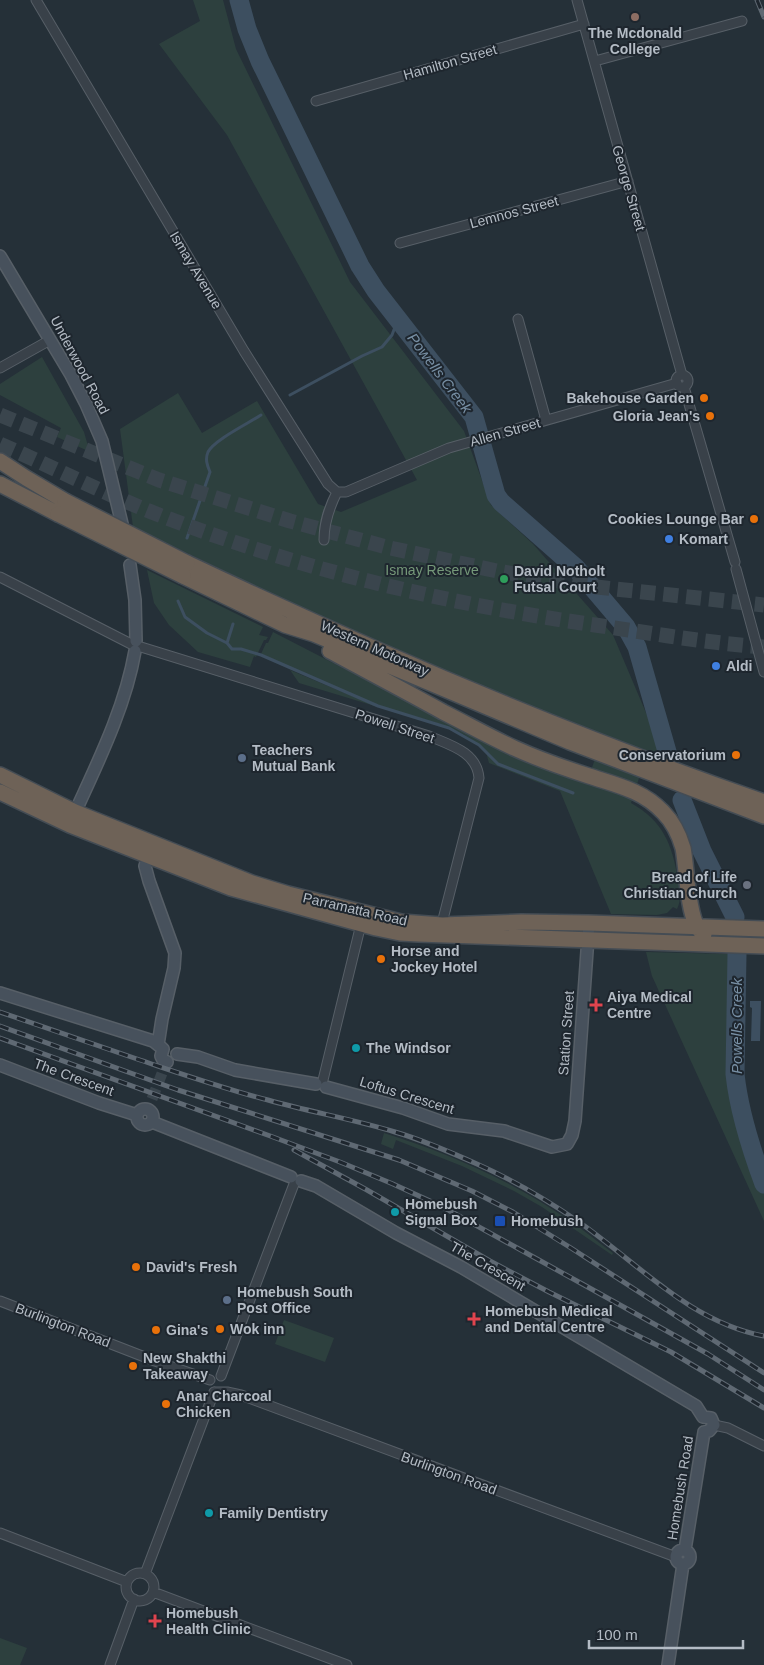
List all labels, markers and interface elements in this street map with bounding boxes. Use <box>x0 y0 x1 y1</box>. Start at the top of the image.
marker: The Mcdonald College <box>629 11 641 23</box>
place label: The Mcdonald College <box>588 25 682 57</box>
street label: Hamilton Street <box>401 41 499 83</box>
street label: George Street <box>609 144 649 233</box>
street label: Lemnos Street <box>468 192 560 232</box>
street label: Ismay Avenue <box>167 228 226 312</box>
street label: Underwood Road <box>47 313 113 417</box>
water label: Powells Creek <box>404 330 477 418</box>
place label: Bakehouse Garden <box>566 390 694 406</box>
marker: Bakehouse Garden <box>698 392 710 404</box>
place label: Gloria Jean's <box>613 408 700 424</box>
marker: Gloria Jean's <box>704 410 716 422</box>
street label: Allen Street <box>468 414 542 450</box>
place label: Cookies Lounge Bar <box>608 511 745 527</box>
marker: Cookies Lounge Bar <box>748 513 760 525</box>
place label: Komart <box>679 531 728 547</box>
marker: Komart <box>663 533 675 545</box>
park label: Ismay Reserve <box>385 562 479 578</box>
place label: David Notholt Futsal Court <box>514 563 605 595</box>
marker: David Notholt Futsal Court <box>498 573 510 585</box>
street label: Western Motorway <box>319 617 431 679</box>
place label: Aldi <box>726 658 752 674</box>
marker: Aldi <box>710 660 722 672</box>
street label: Powell Street <box>353 706 437 746</box>
place label: Teachers Mutual Bank <box>252 742 335 774</box>
place label: Conservatorium <box>619 747 726 763</box>
marker: Conservatorium <box>730 749 742 761</box>
marker: Teachers Mutual Bank <box>236 752 248 764</box>
place label: Bread of Life Christian Church <box>623 869 737 901</box>
marker: Bread of Life Christian Church <box>741 879 753 891</box>
street label: Parramatta Road <box>301 889 409 929</box>
place label: Horse and Jockey Hotel <box>391 943 477 975</box>
marker: Horse and Jockey Hotel <box>375 953 387 965</box>
water label: Powells Creek <box>728 977 745 1074</box>
place label: Aiya Medical Centre <box>607 989 692 1021</box>
street label: Station Street <box>555 990 577 1076</box>
marker: Aiya Medical Centre <box>589 998 603 1012</box>
place label: The Windsor <box>366 1040 451 1056</box>
marker: The Windsor <box>350 1042 362 1054</box>
street label: The Crescent <box>32 1055 116 1099</box>
street label: Loftus Crescent <box>358 1073 456 1117</box>
place label: Homebush Signal Box <box>405 1196 478 1228</box>
marker: Homebush Signal Box <box>389 1206 401 1218</box>
place label: Homebush <box>511 1213 583 1229</box>
marker: Homebush <box>493 1214 507 1228</box>
street label: The Crescent <box>448 1238 528 1294</box>
place label: David's Fresh <box>146 1259 237 1275</box>
marker: David's Fresh <box>130 1261 142 1273</box>
place label: Homebush South Post Office <box>237 1284 353 1316</box>
marker: Homebush South Post Office <box>221 1294 233 1306</box>
street label: Burlington Road <box>13 1300 113 1350</box>
place label: Homebush Medical and Dental Centre <box>485 1303 613 1335</box>
marker: Homebush Medical and Dental Centre <box>467 1312 481 1326</box>
place label: Wok inn <box>230 1321 284 1337</box>
place label: Gina's <box>166 1322 208 1338</box>
marker: Wok inn <box>214 1323 226 1335</box>
marker: Gina's <box>150 1324 162 1336</box>
place label: New Shakthi Takeaway <box>143 1350 226 1382</box>
marker: New Shakthi Takeaway <box>127 1360 139 1372</box>
place label: Anar Charcoal Chicken <box>176 1388 272 1420</box>
marker: Anar Charcoal Chicken <box>160 1398 172 1410</box>
street label: Homebush Road <box>664 1435 696 1541</box>
street label: Burlington Road <box>399 1448 499 1498</box>
place label: Family Dentistry <box>219 1505 328 1521</box>
marker: Family Dentistry <box>203 1507 215 1519</box>
place label: Homebush Health Clinic <box>166 1605 251 1637</box>
marker: Homebush Health Clinic <box>148 1614 162 1628</box>
scale bar <box>589 1618 743 1650</box>
text: 100 m <box>596 1626 638 1643</box>

